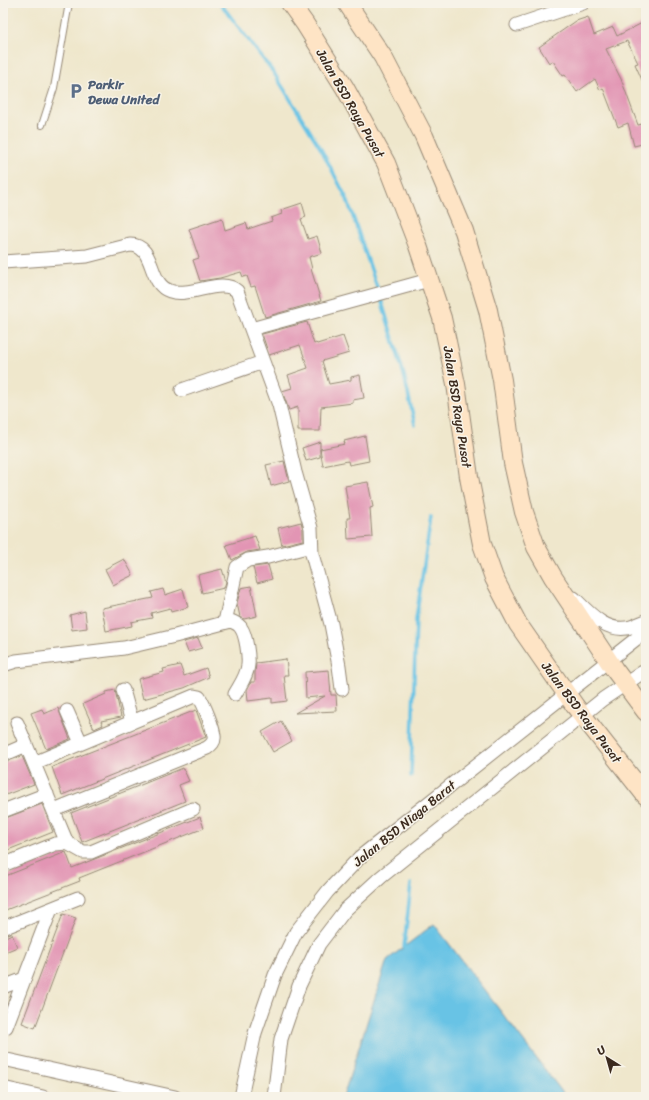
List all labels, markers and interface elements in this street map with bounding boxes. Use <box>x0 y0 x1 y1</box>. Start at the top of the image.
street label: Jalan BSD Raya Pusat <box>309 43 392 163</box>
place label: Parkir Dewa United <box>88 73 160 111</box>
parking icon: Parkir Dewa United <box>67 82 85 100</box>
street label: Jalan BSD Raya Pusat <box>436 344 479 470</box>
street label: Jalan BSD Raya Pusat <box>535 656 628 769</box>
street label: Jalan BSD Niaga Barat <box>347 774 462 873</box>
north arrow <box>587 1038 627 1078</box>
text: U <box>593 1040 610 1060</box>

